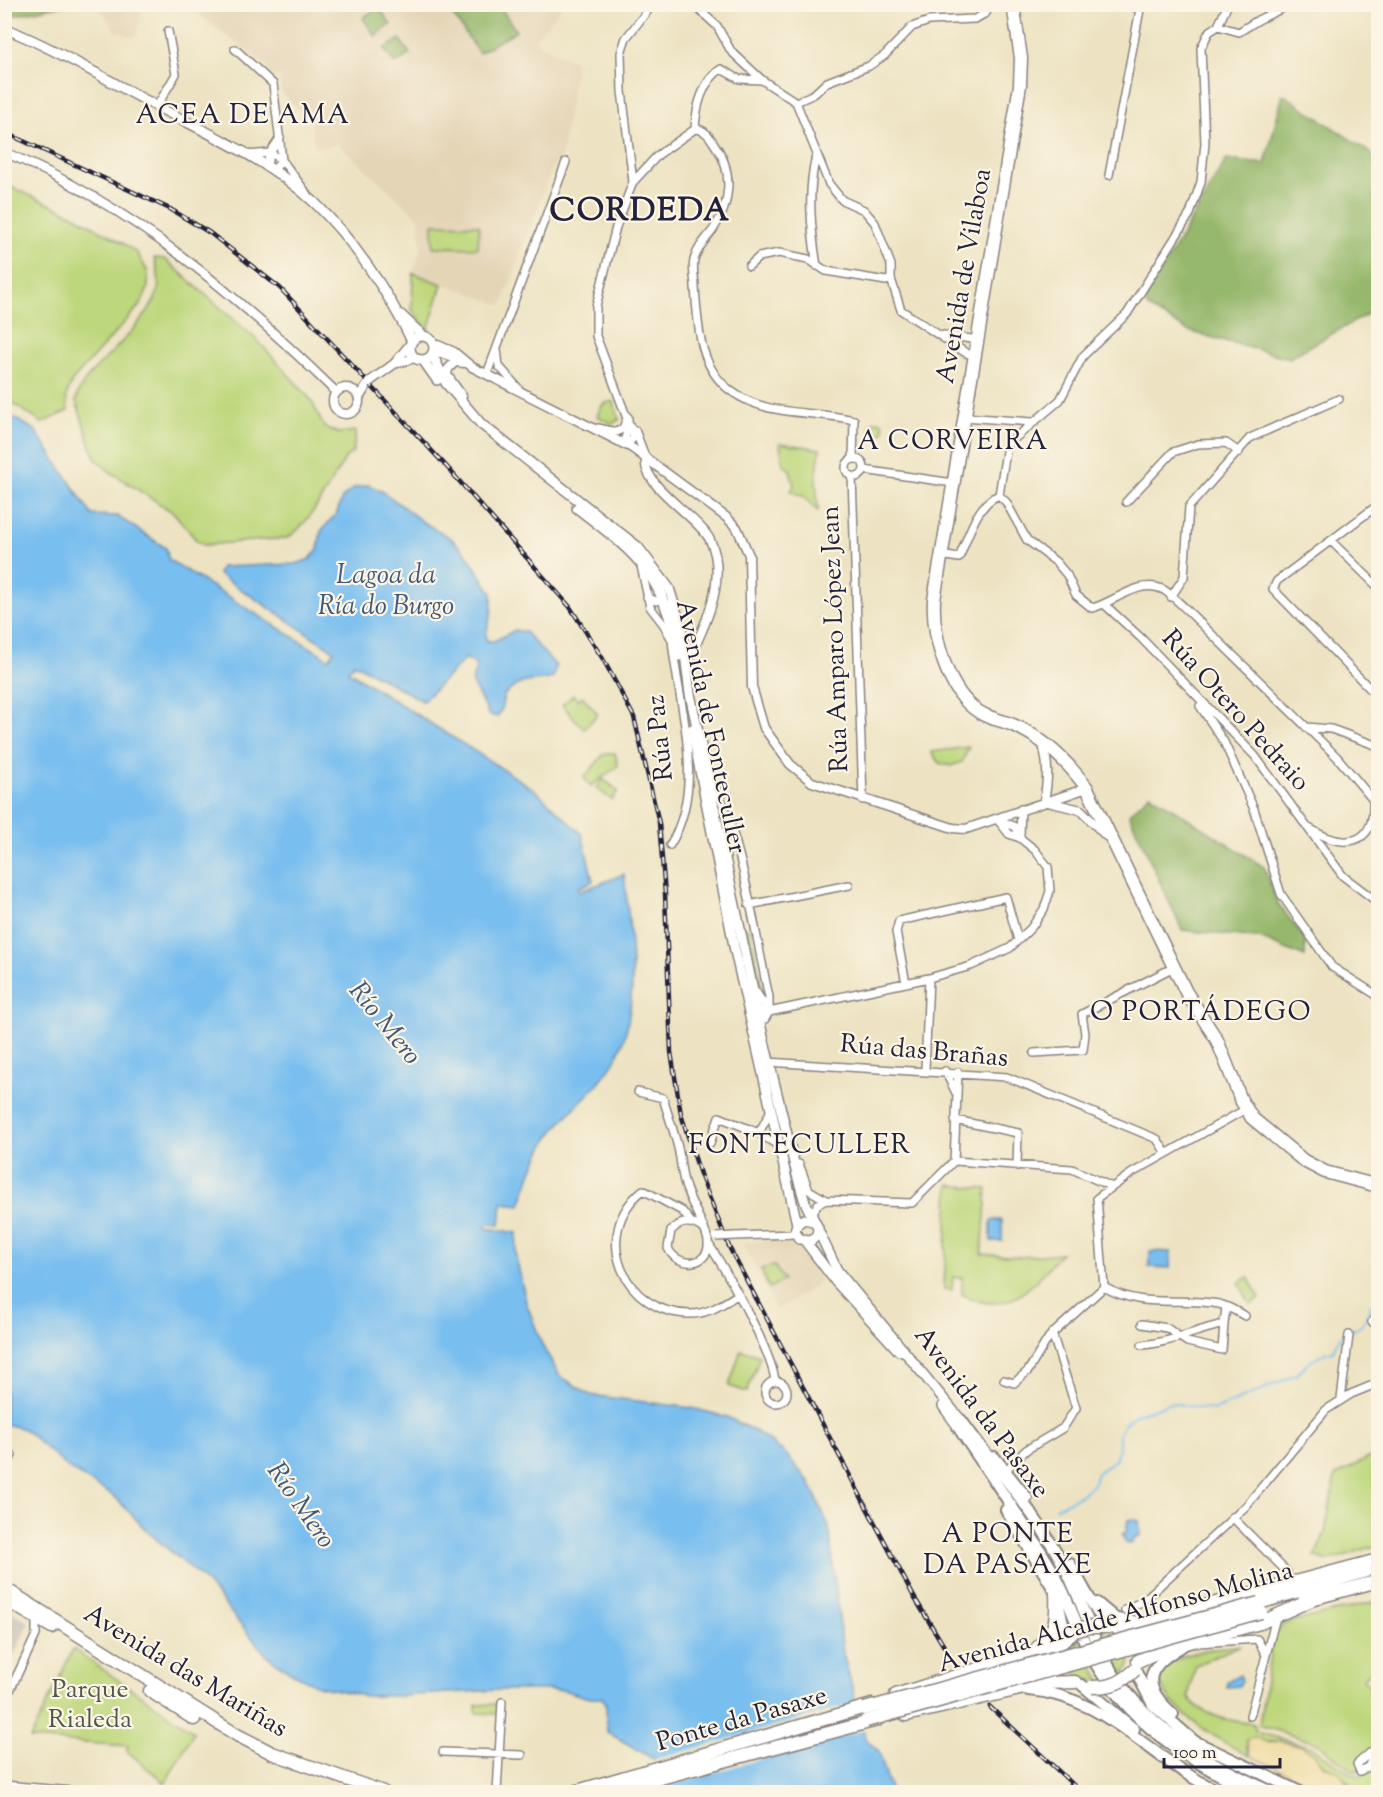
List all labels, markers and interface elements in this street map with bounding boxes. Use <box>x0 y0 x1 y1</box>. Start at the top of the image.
district label: ACEA DE AMA <box>136 97 350 136</box>
street label: Avenida de Vilaboa <box>928 166 1002 386</box>
district label: CORDEDA <box>549 189 731 235</box>
district label: A CORVEIRA <box>857 423 1049 462</box>
street label: Rúa Amparo López Jean <box>813 505 859 773</box>
water label: Lagoa da Ría do Burgo <box>318 557 454 627</box>
street label: Avenida de Fonteculler <box>665 597 755 858</box>
street label: Rúa Otero Pedraio <box>1152 622 1318 800</box>
street label: Rúa Paz <box>638 693 684 783</box>
water label: Río Mero <box>338 974 430 1074</box>
district label: O PORTÁDEGO <box>1090 994 1312 1033</box>
street label: Rúa das Brañas <box>838 1026 1010 1078</box>
district label: FONTECULLER <box>689 1127 911 1166</box>
street label: Avenida da Pasaxe <box>904 1319 1058 1507</box>
water label: Río Mero <box>256 1455 344 1557</box>
district label: A PONTE DA PASAXE <box>923 1516 1093 1586</box>
street label: Avenida Alcalde Alfonso Molina <box>934 1553 1298 1683</box>
street label: Avenida das Mariñas <box>76 1596 294 1748</box>
park label: Parque Rialeda <box>48 1672 132 1739</box>
street label: Ponte da Pasaxe <box>652 1678 832 1762</box>
scale bar <box>1164 1731 1280 1769</box>
text: 100 m <box>1173 1741 1217 1767</box>

